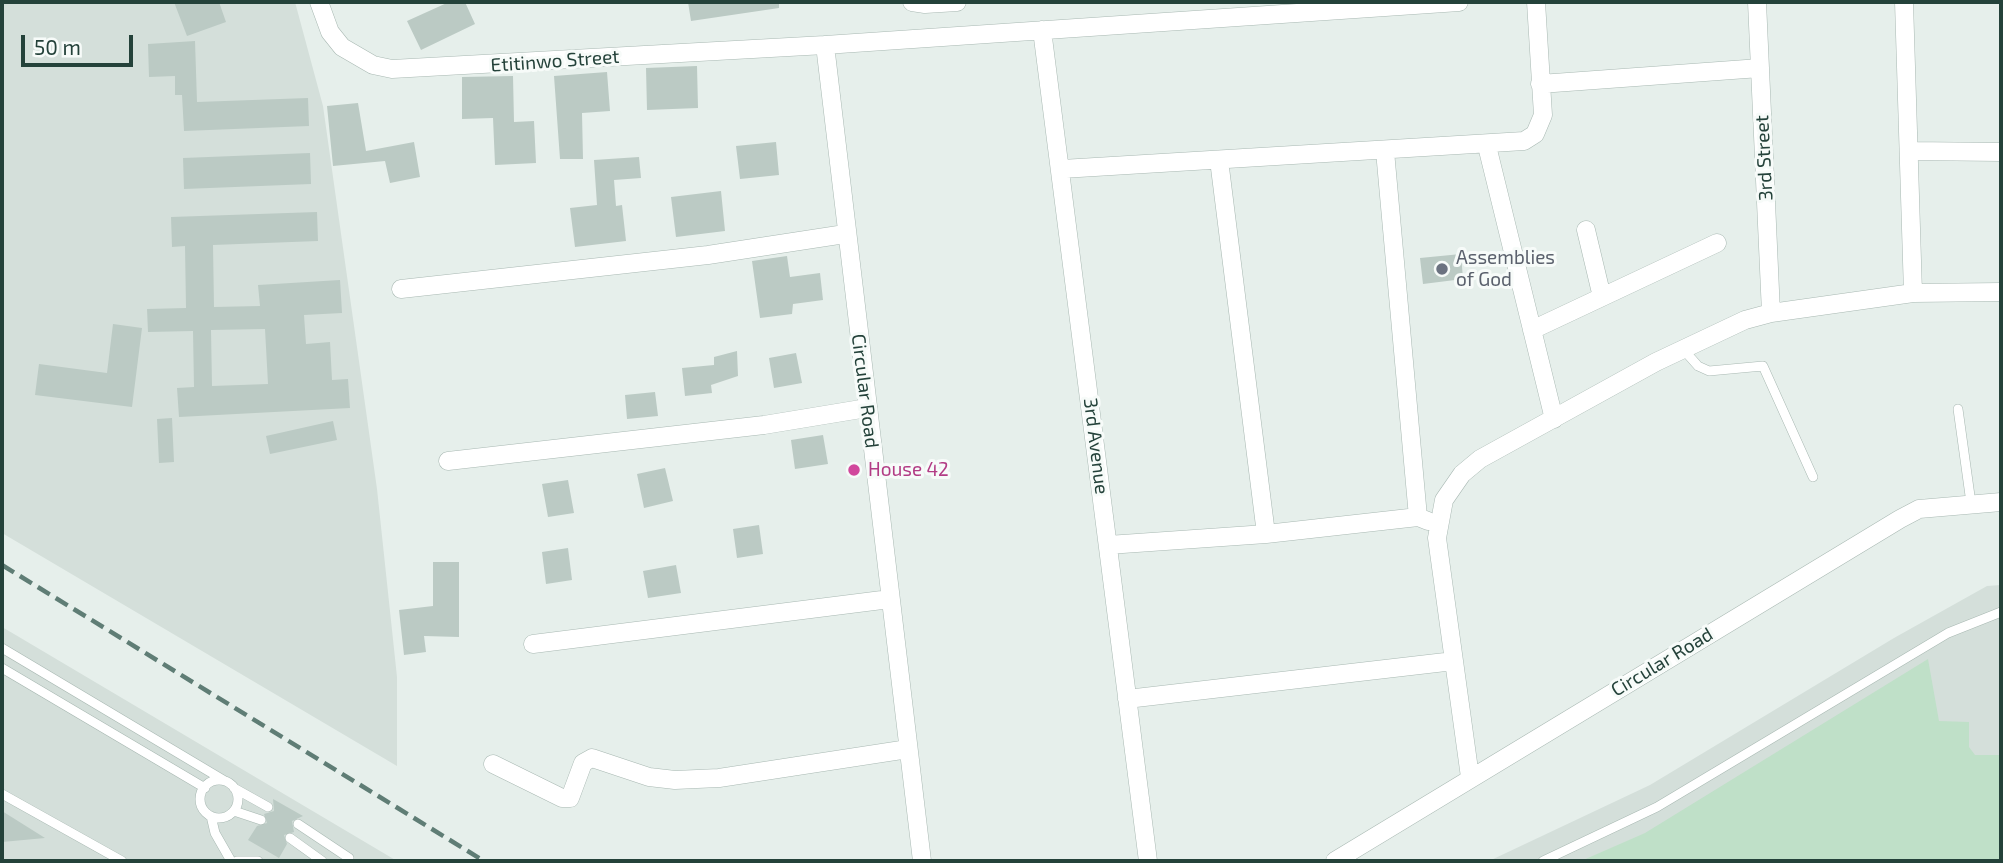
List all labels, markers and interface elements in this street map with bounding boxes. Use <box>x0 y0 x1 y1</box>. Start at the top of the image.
scale bar <box>24 21 136 65</box>
text: 50 m <box>34 34 81 59</box>
street label: Etitinwo Street <box>490 45 620 77</box>
street label: 3rd Street <box>1750 115 1778 201</box>
place label: Assemblies of God <box>1456 247 1555 291</box>
marker: Assemblies of God <box>1434 261 1450 277</box>
street label: Circular Road <box>847 333 883 449</box>
street label: 3rd Avenue <box>1079 397 1113 495</box>
place label: House 42 <box>868 459 949 481</box>
marker: House 42 <box>846 462 862 478</box>
street label: Circular Road <box>1607 623 1717 701</box>

